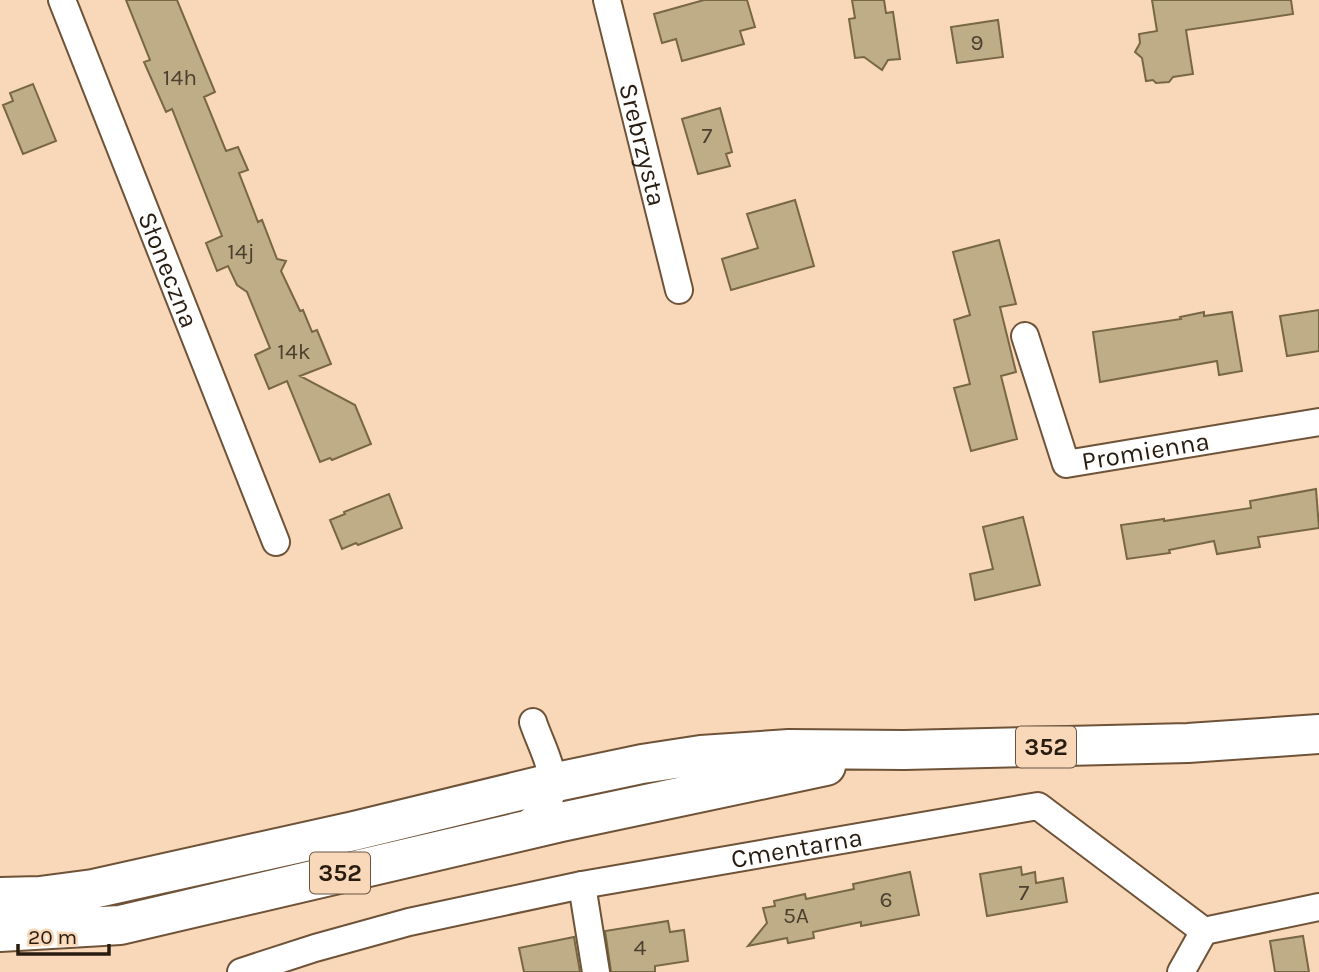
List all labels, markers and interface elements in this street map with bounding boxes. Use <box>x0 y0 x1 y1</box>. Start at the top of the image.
house number: 9 <box>970 29 984 56</box>
house number: 14h <box>163 64 197 91</box>
street label: Srebrzysta <box>613 80 673 209</box>
house number: 7 <box>702 122 713 149</box>
street label: Słoneczna <box>132 207 205 332</box>
house number: 14j <box>227 238 255 265</box>
house number: 14k <box>277 338 311 365</box>
street label: Promienna <box>1079 425 1212 477</box>
road number: 352 <box>1016 726 1076 768</box>
street label: Cmentarna <box>728 821 865 874</box>
road number: 352 <box>310 852 370 894</box>
house number: 7 <box>1019 879 1030 906</box>
house number: 6 <box>879 886 893 913</box>
house number: 5A <box>783 902 809 929</box>
scale bar <box>18 912 108 956</box>
text: 20 m <box>28 925 77 949</box>
house number: 4 <box>634 934 647 961</box>

